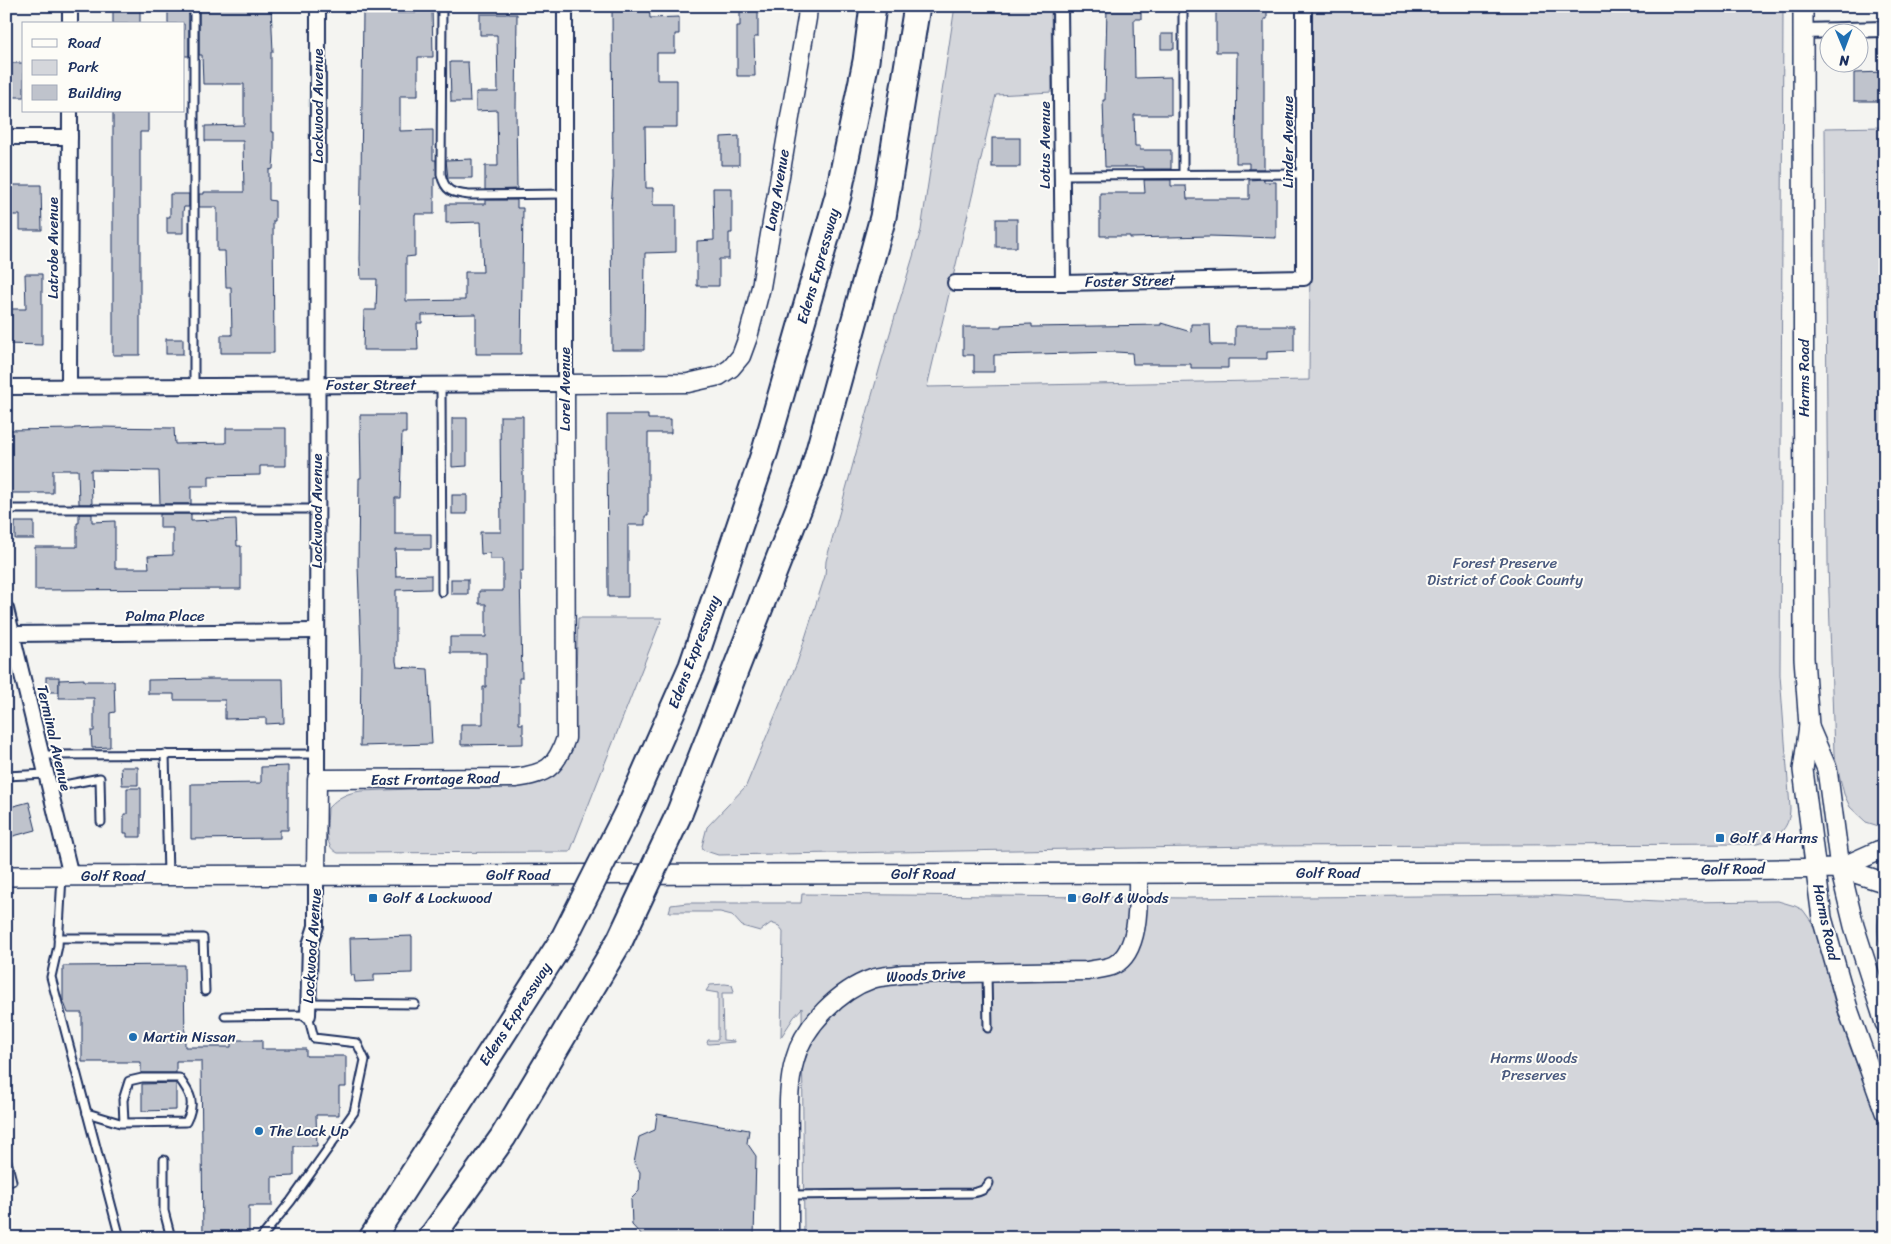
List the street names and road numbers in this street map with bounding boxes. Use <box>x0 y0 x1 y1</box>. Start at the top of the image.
street label: Lockwood Avenue <box>305 48 331 164</box>
street label: Linder Avenue <box>1275 95 1301 188</box>
street label: Lotus Avenue <box>1032 101 1058 189</box>
street label: Long Avenue <box>757 147 797 233</box>
street label: Latrobe Avenue <box>40 197 66 299</box>
street label: Edens Expressway <box>789 205 847 327</box>
street label: Foster Street <box>1085 267 1176 295</box>
street label: Harms Road <box>1791 338 1817 417</box>
street label: Lorel Avenue <box>552 346 578 431</box>
street label: Foster Street <box>326 372 417 398</box>
street label: Lockwood Avenue <box>304 453 330 569</box>
street label: Edens Expressway <box>660 591 728 712</box>
street label: Palma Place <box>125 603 205 629</box>
street label: Terminal Avenue <box>29 682 79 794</box>
street label: East Frontage Road <box>370 765 501 793</box>
street label: Golf Road <box>1701 855 1766 883</box>
street label: Golf Road <box>1296 860 1361 886</box>
street label: Golf Road <box>891 861 956 887</box>
street label: Golf Road <box>486 862 551 888</box>
street label: Golf Road <box>81 863 146 889</box>
street label: Harms Road <box>1805 881 1847 964</box>
street label: Lockwood Avenue <box>295 888 329 1004</box>
street label: Edens Expressway <box>472 957 559 1071</box>
street label: Woods Drive <box>886 960 967 990</box>

